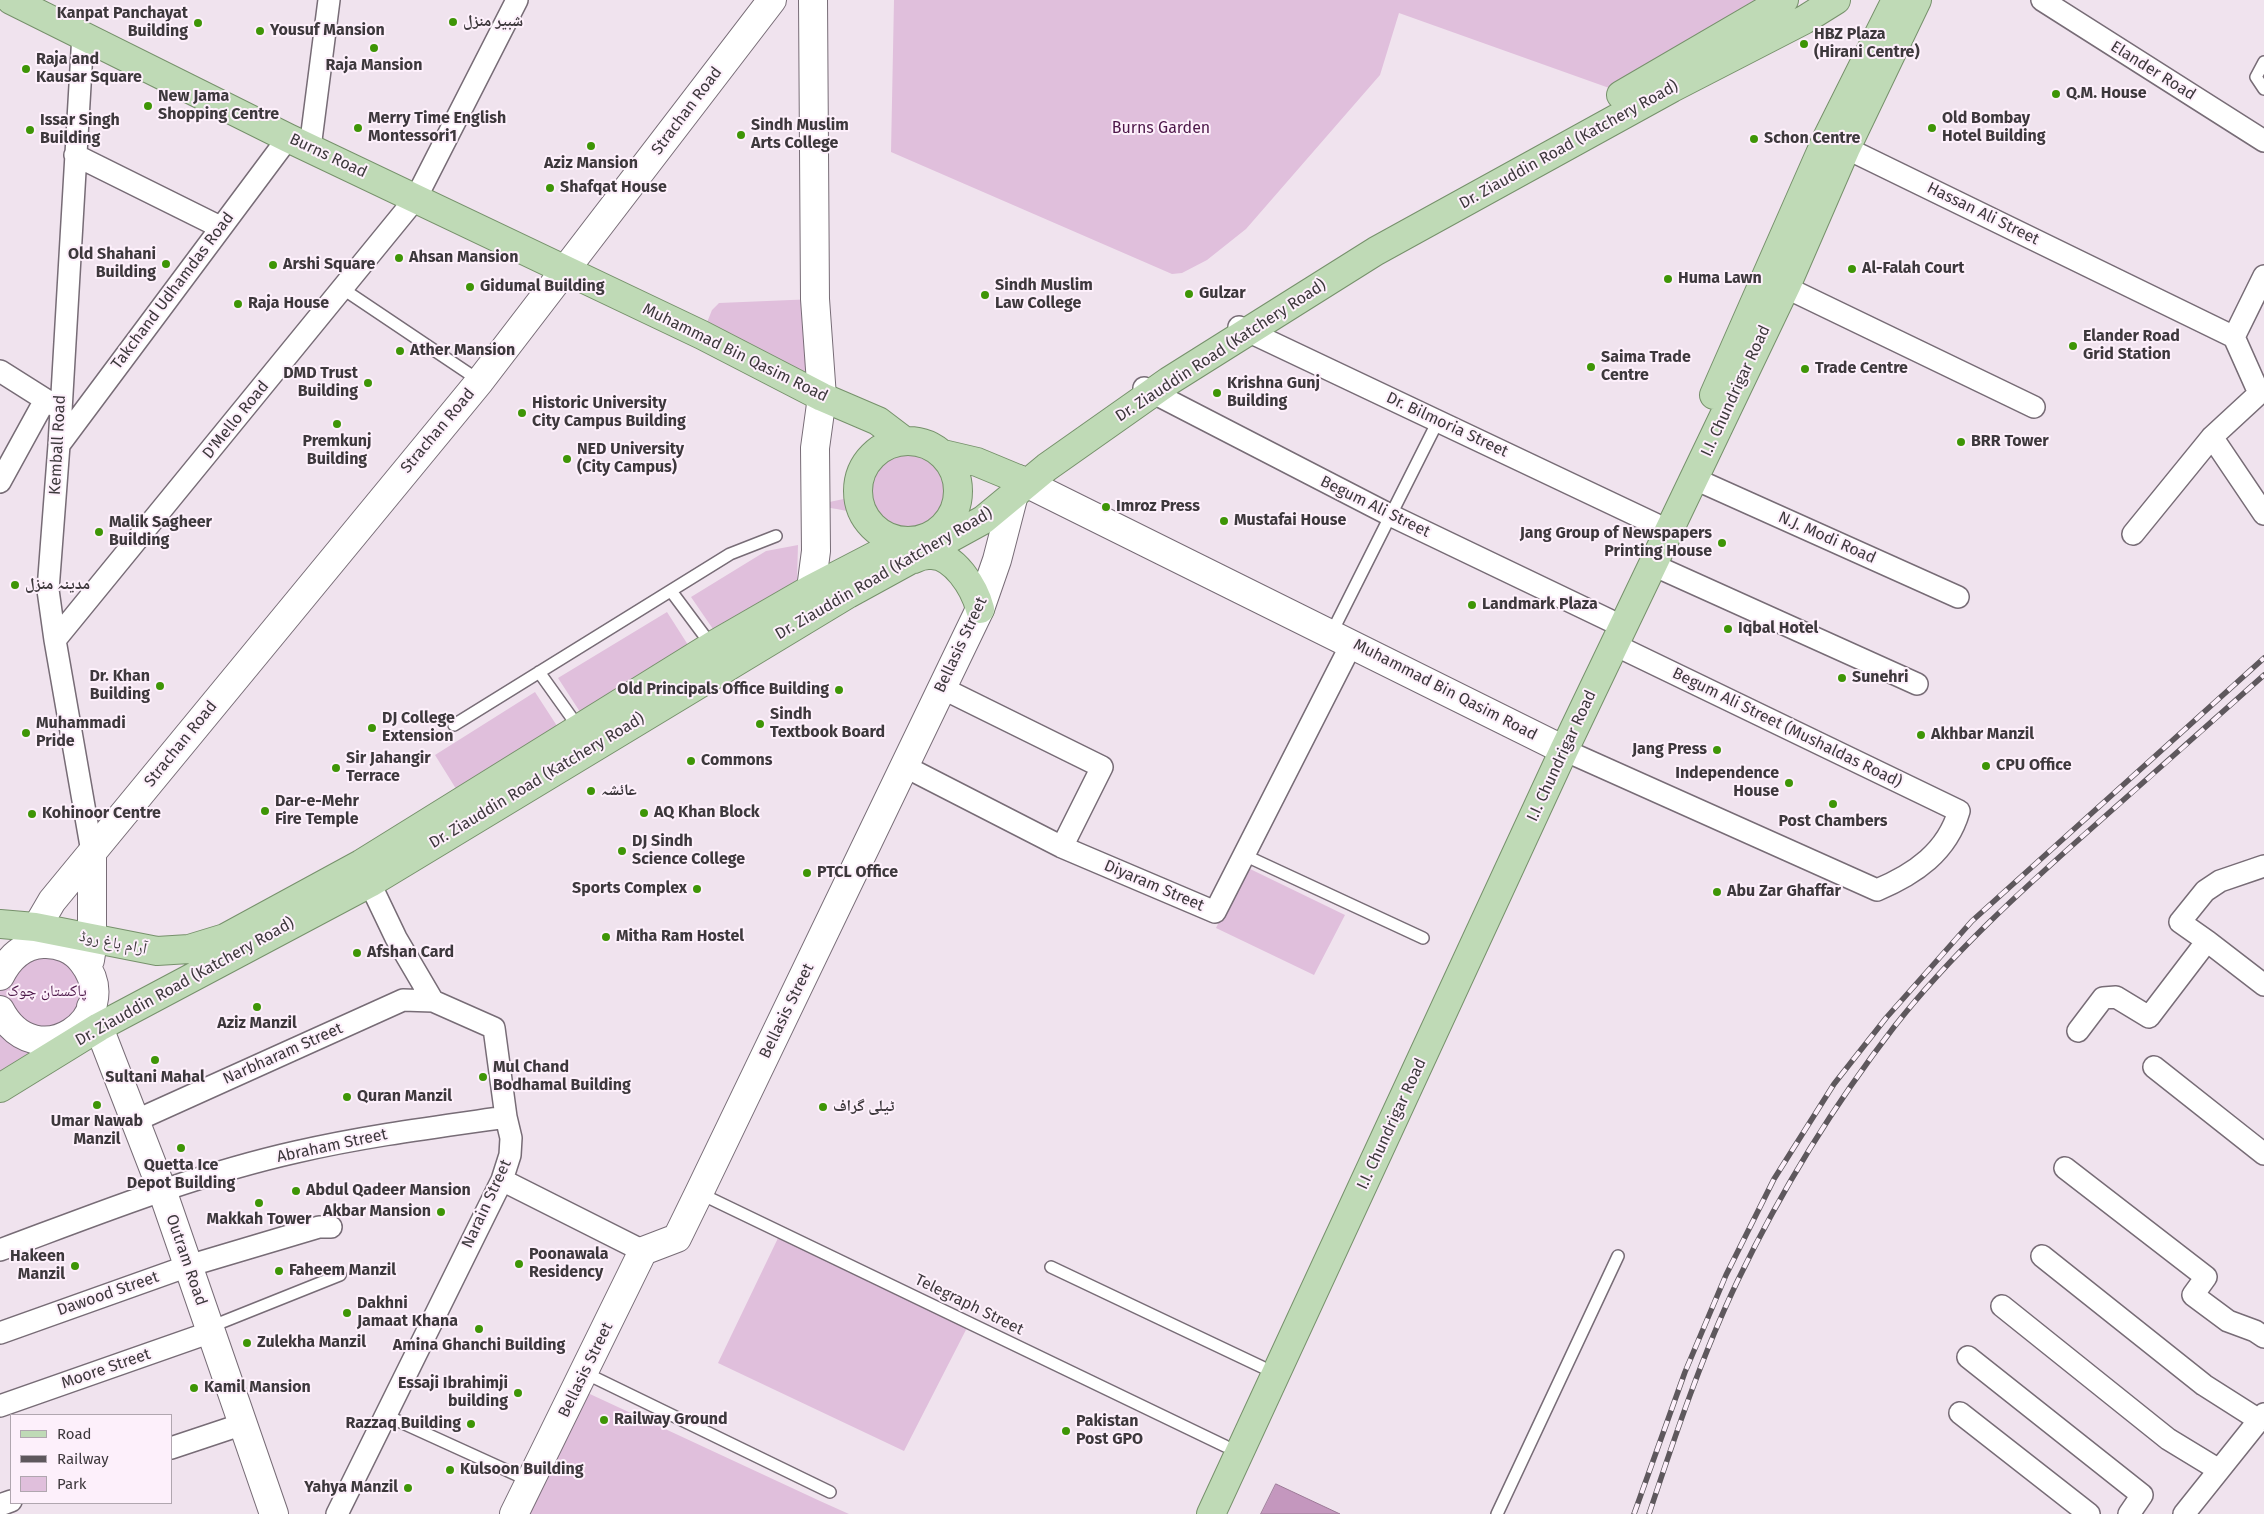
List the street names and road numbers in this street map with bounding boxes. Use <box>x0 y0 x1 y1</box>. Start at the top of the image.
street label: Elander Road <box>2107 37 2199 105</box>
street label: Strachan Road <box>648 63 726 159</box>
street label: Dr. Ziauddin Road (Katchery Road) <box>1456 77 1682 213</box>
street label: Burns Road <box>286 130 370 182</box>
street label: Hassan Ali Street <box>1924 179 2042 249</box>
street label: Takchand Udhamdas Road <box>108 209 238 373</box>
street label: Dr. Ziauddin Road (Katchery Road) <box>1112 276 1330 426</box>
street label: Muhammad Bin Qasim Road <box>639 300 831 406</box>
street label: I.I. Chundrigar Road <box>1697 322 1775 460</box>
street label: D'Mello Road <box>199 377 273 463</box>
street label: Strachan Road <box>397 385 479 477</box>
street label: Dr. Bilmoria Street <box>1383 388 1511 462</box>
street label: Kemball Road <box>46 395 70 495</box>
street label: Begum Ali Street <box>1317 472 1433 542</box>
street label: Dr. Ziauddin Road (Katchery Road) <box>772 504 996 644</box>
street label: N.J. Modi Road <box>1775 508 1879 568</box>
street label: Bellasis Street <box>930 594 992 696</box>
street label: Muhammad Bin Qasim Road <box>1350 635 1540 745</box>
street label: Begum Ali Street (Mushaldas Road) <box>1669 664 1905 792</box>
street label: I.I. Chundrigar Road <box>1523 687 1601 825</box>
street label: Strachan Road <box>140 697 222 791</box>
street label: Dr. Ziauddin Road (Katchery Road) <box>426 709 648 853</box>
street label: Diyaram Street <box>1101 856 1207 916</box>
street label: Dr. Ziauddin Road (Katchery Road) <box>72 914 298 1050</box>
street label: آرام باغ روڈ <box>78 927 148 959</box>
street label: Bellasis Street <box>756 960 818 1062</box>
street label: Narbharam Street <box>220 1019 346 1089</box>
street label: I.I. Chundrigar Road <box>1353 1055 1431 1193</box>
street label: Abraham Street <box>275 1125 389 1167</box>
street label: Narain Street <box>458 1157 516 1251</box>
street label: Outram Road <box>161 1212 211 1308</box>
street label: Dawood Street <box>55 1268 161 1320</box>
street label: Telegraph Street <box>911 1270 1027 1340</box>
street label: Bellasis Street <box>555 1319 617 1421</box>
street label: Moore Street <box>59 1345 153 1393</box>

